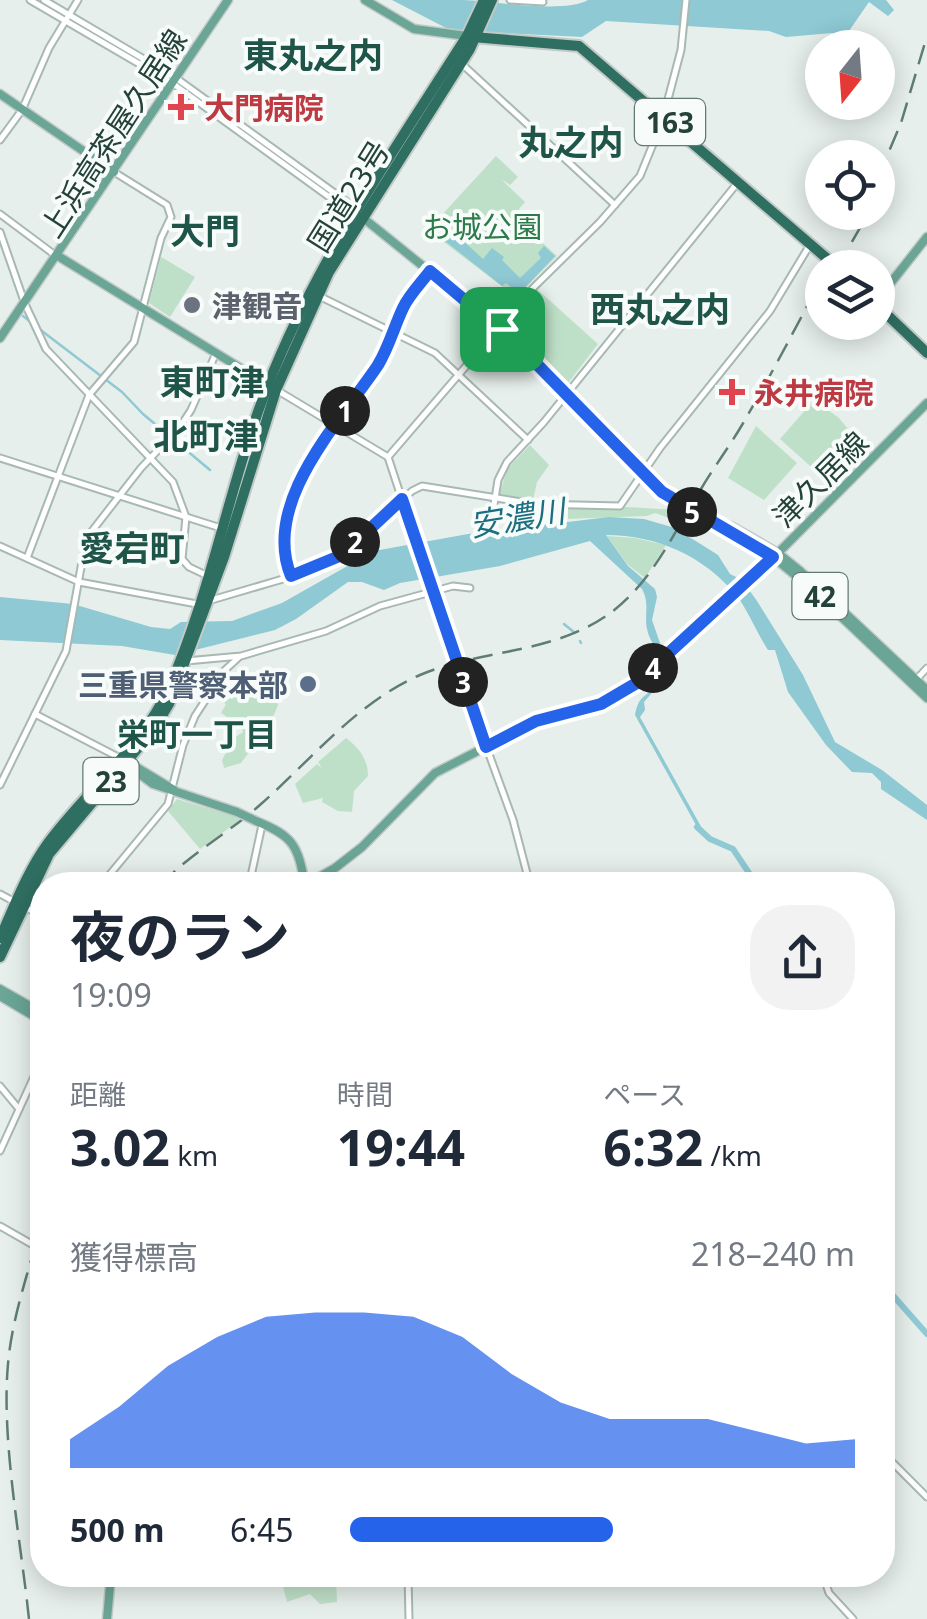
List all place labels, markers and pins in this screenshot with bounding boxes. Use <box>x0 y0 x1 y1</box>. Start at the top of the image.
place label: 大門病院 <box>204 87 324 128</box>
marker: 大門病院 <box>168 94 194 120</box>
place label: 津観音 <box>212 285 302 326</box>
pin <box>460 287 545 372</box>
marker: 津観音 <box>181 294 203 316</box>
place label: 永井病院 <box>754 372 874 413</box>
marker: 永井病院 <box>719 379 745 405</box>
pin: 1 <box>320 386 370 436</box>
pin: 5 <box>667 487 717 537</box>
pin: 2 <box>330 517 380 567</box>
pin: 4 <box>628 643 678 693</box>
pin: 3 <box>438 657 488 707</box>
place label: 三重県警察本部 <box>78 664 288 705</box>
marker: 三重県警察本部 <box>297 673 319 695</box>

